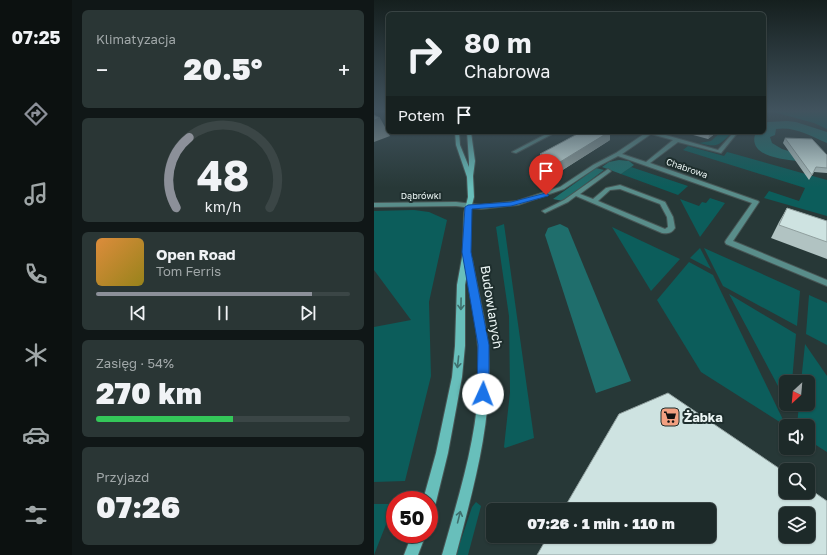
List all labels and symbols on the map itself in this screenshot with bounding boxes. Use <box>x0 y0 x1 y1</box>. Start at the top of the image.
pin <box>529 154 563 195</box>
street label: Chabrowa <box>665 156 709 180</box>
street label: Dąbrówki <box>401 190 441 201</box>
street label: Budowlanych <box>478 264 506 350</box>
one-way arrow <box>457 297 465 310</box>
one-way arrow <box>454 355 462 368</box>
position arrow <box>462 373 504 415</box>
north arrow <box>779 375 815 411</box>
supermarket icon: Żabka <box>659 406 681 428</box>
place label: Żabka <box>684 409 723 425</box>
speed limit sign: 50 <box>386 491 438 543</box>
one-way arrow <box>456 511 463 524</box>

